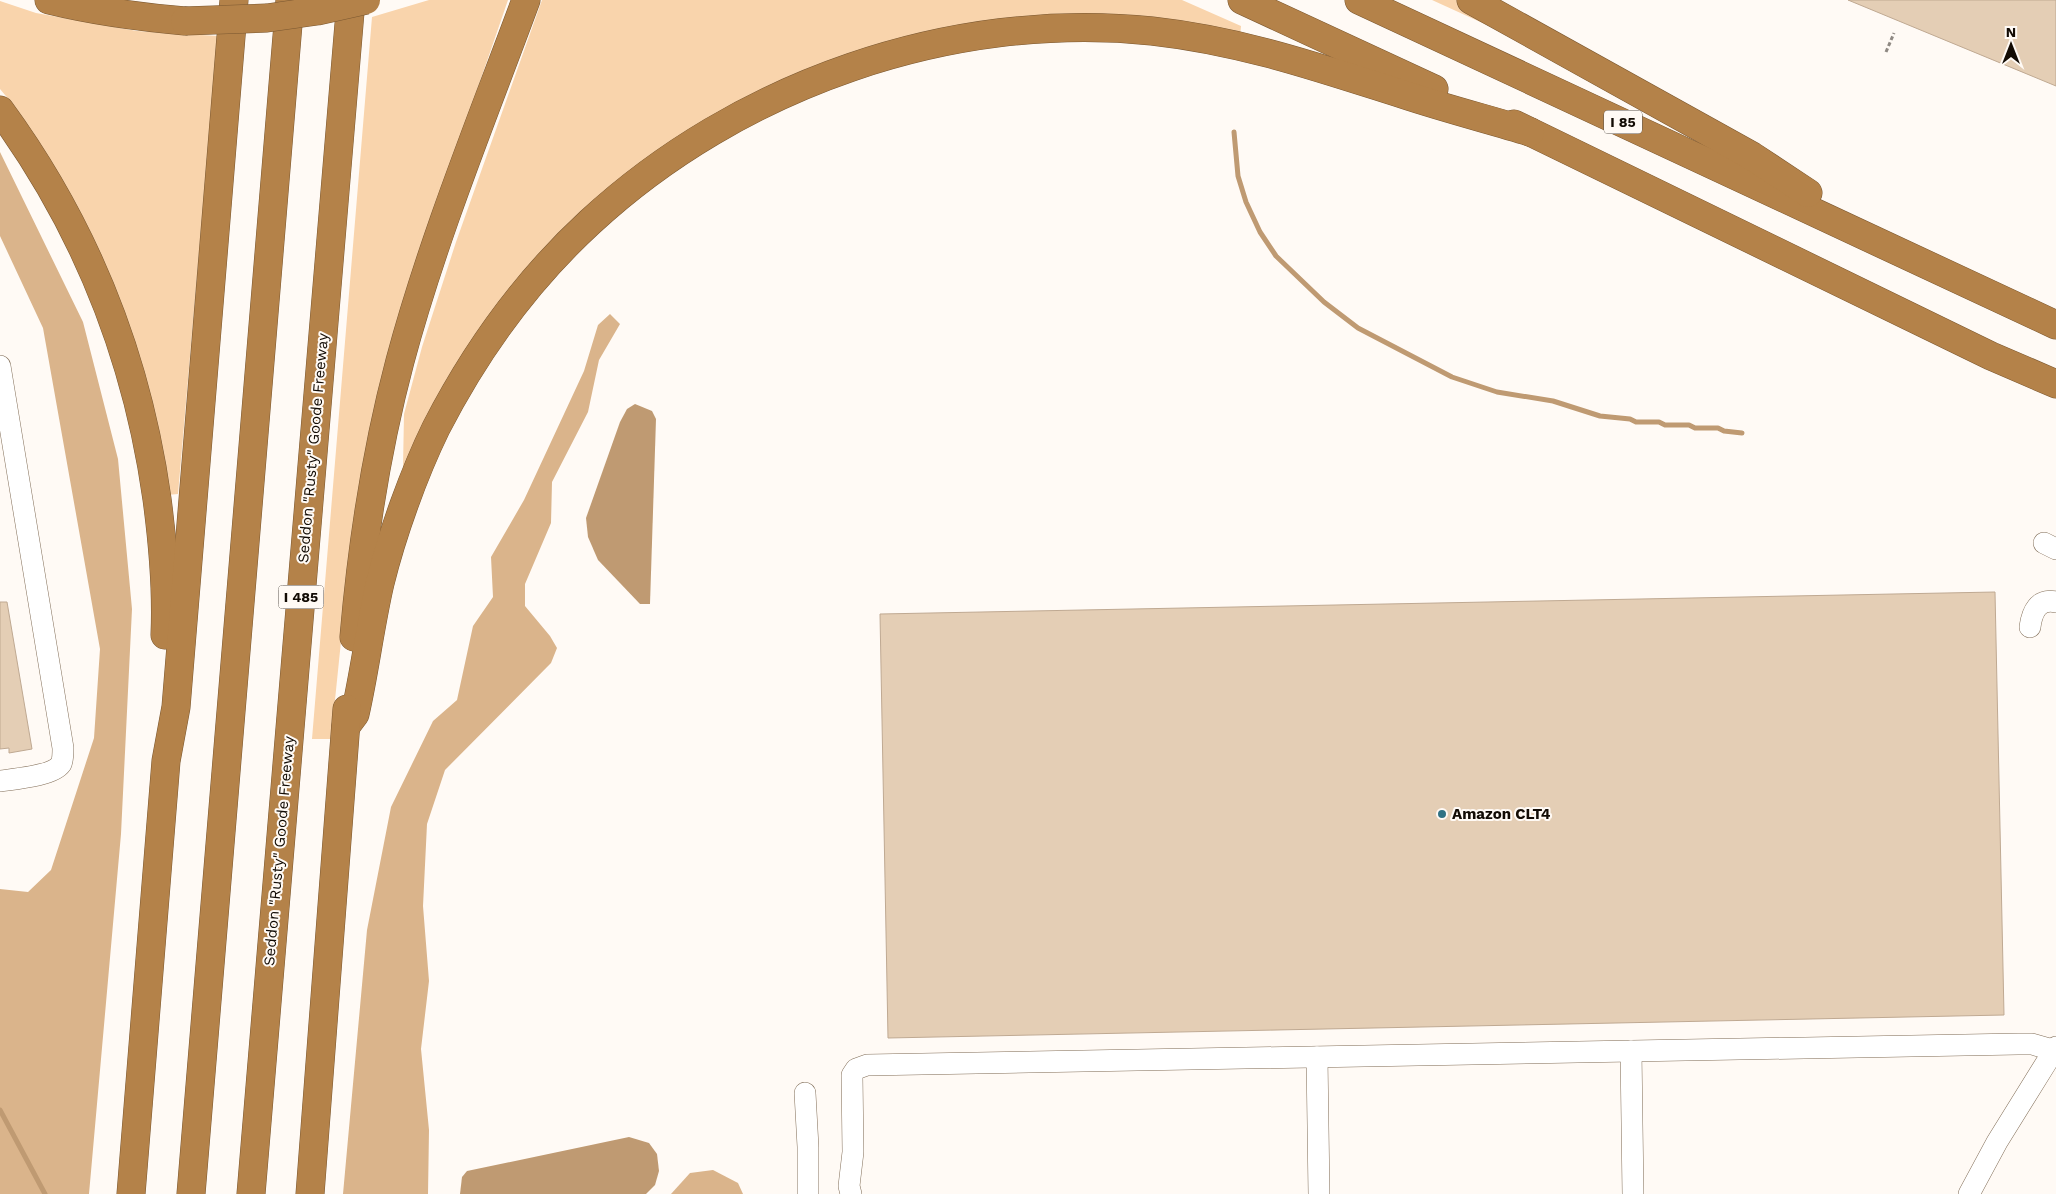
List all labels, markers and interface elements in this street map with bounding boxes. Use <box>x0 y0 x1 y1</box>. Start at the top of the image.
north arrow <box>1986 20 2036 70</box>
text: N <box>2006 24 2016 40</box>
road number: I 85 <box>1604 110 1642 134</box>
street label: Seddon "Rusty" Goode Freeway <box>294 332 332 564</box>
road number: I 485 <box>278 586 324 608</box>
street label: Seddon "Rusty" Goode Freeway <box>260 735 298 967</box>
place label: Amazon CLT4 <box>1452 805 1551 823</box>
marker: Amazon CLT4 <box>1436 808 1448 820</box>

